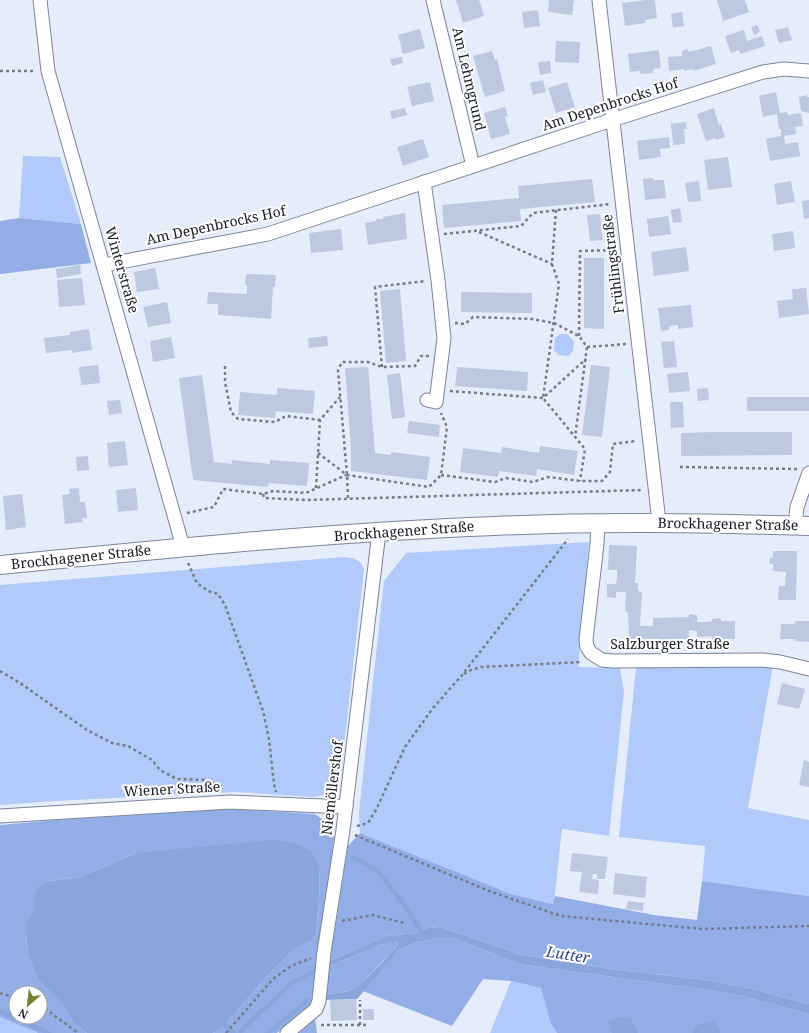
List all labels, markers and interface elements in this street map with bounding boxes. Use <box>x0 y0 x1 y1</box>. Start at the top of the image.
street label: Am Lehmgrund <box>448 25 491 133</box>
street label: Am Depenbrocks Hof <box>539 72 682 135</box>
street label: Am Depenbrocks Hof <box>144 200 289 249</box>
street label: Frühlingstraße <box>597 213 628 315</box>
street label: Winterstraße <box>101 224 144 315</box>
street label: Brockhagener Straße <box>657 513 799 534</box>
street label: Brockhagener Straße <box>333 516 475 545</box>
street label: Brockhagener Straße <box>10 540 152 573</box>
street label: Salzburger Straße <box>610 634 730 653</box>
street label: Niemöllershof <box>316 738 347 836</box>
street label: Wiener Straße <box>123 776 221 801</box>
water label: Lutter <box>544 941 592 967</box>
north arrow <box>8 985 48 1025</box>
text: N <box>15 1005 30 1023</box>

